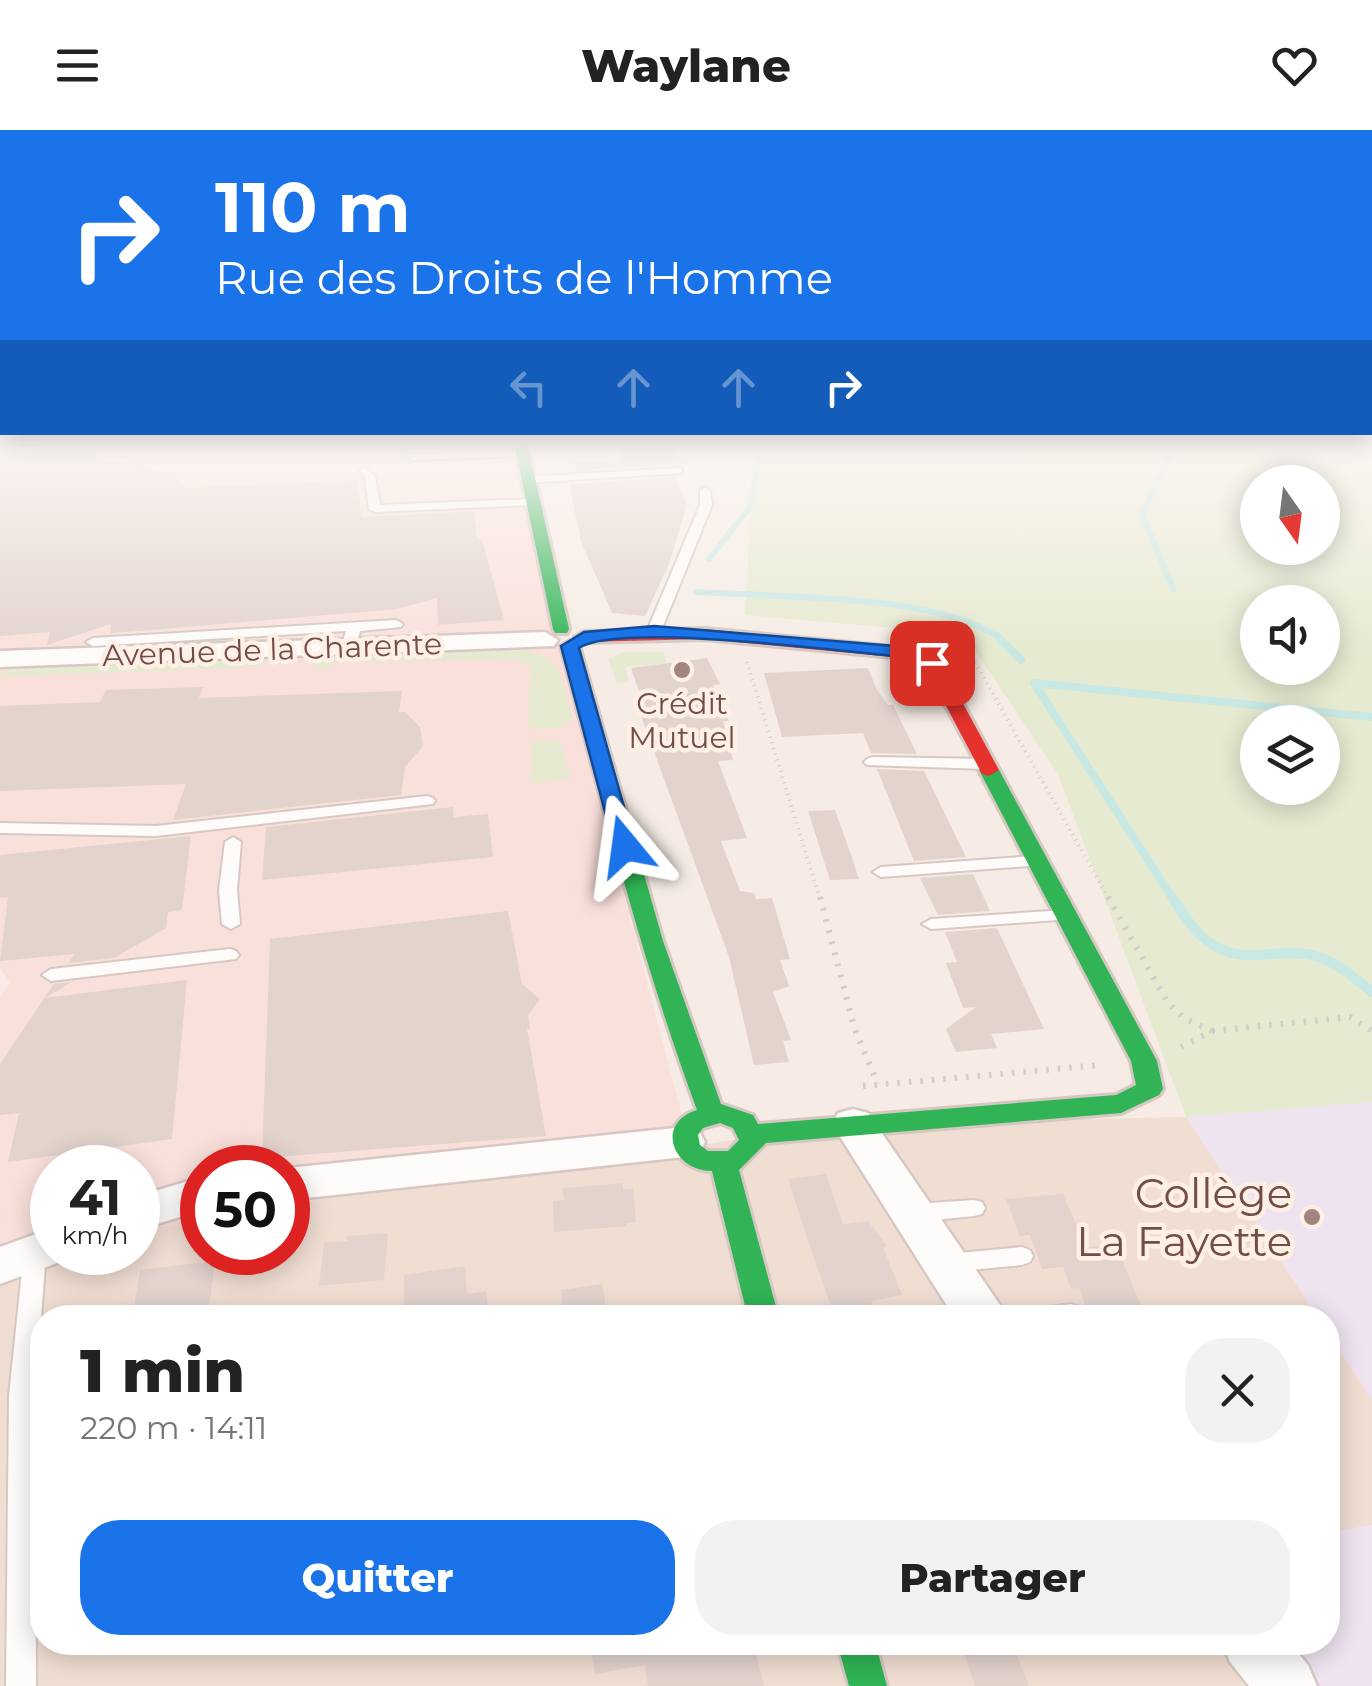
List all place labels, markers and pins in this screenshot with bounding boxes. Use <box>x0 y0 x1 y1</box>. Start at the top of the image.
pin <box>890 621 975 706</box>
marker: Crédit Mutuel <box>671 659 693 681</box>
place label: Crédit Mutuel <box>628 685 736 756</box>
place label: Collège La Fayette <box>1076 1167 1292 1267</box>
marker: Collège La Fayette <box>1301 1206 1323 1228</box>

